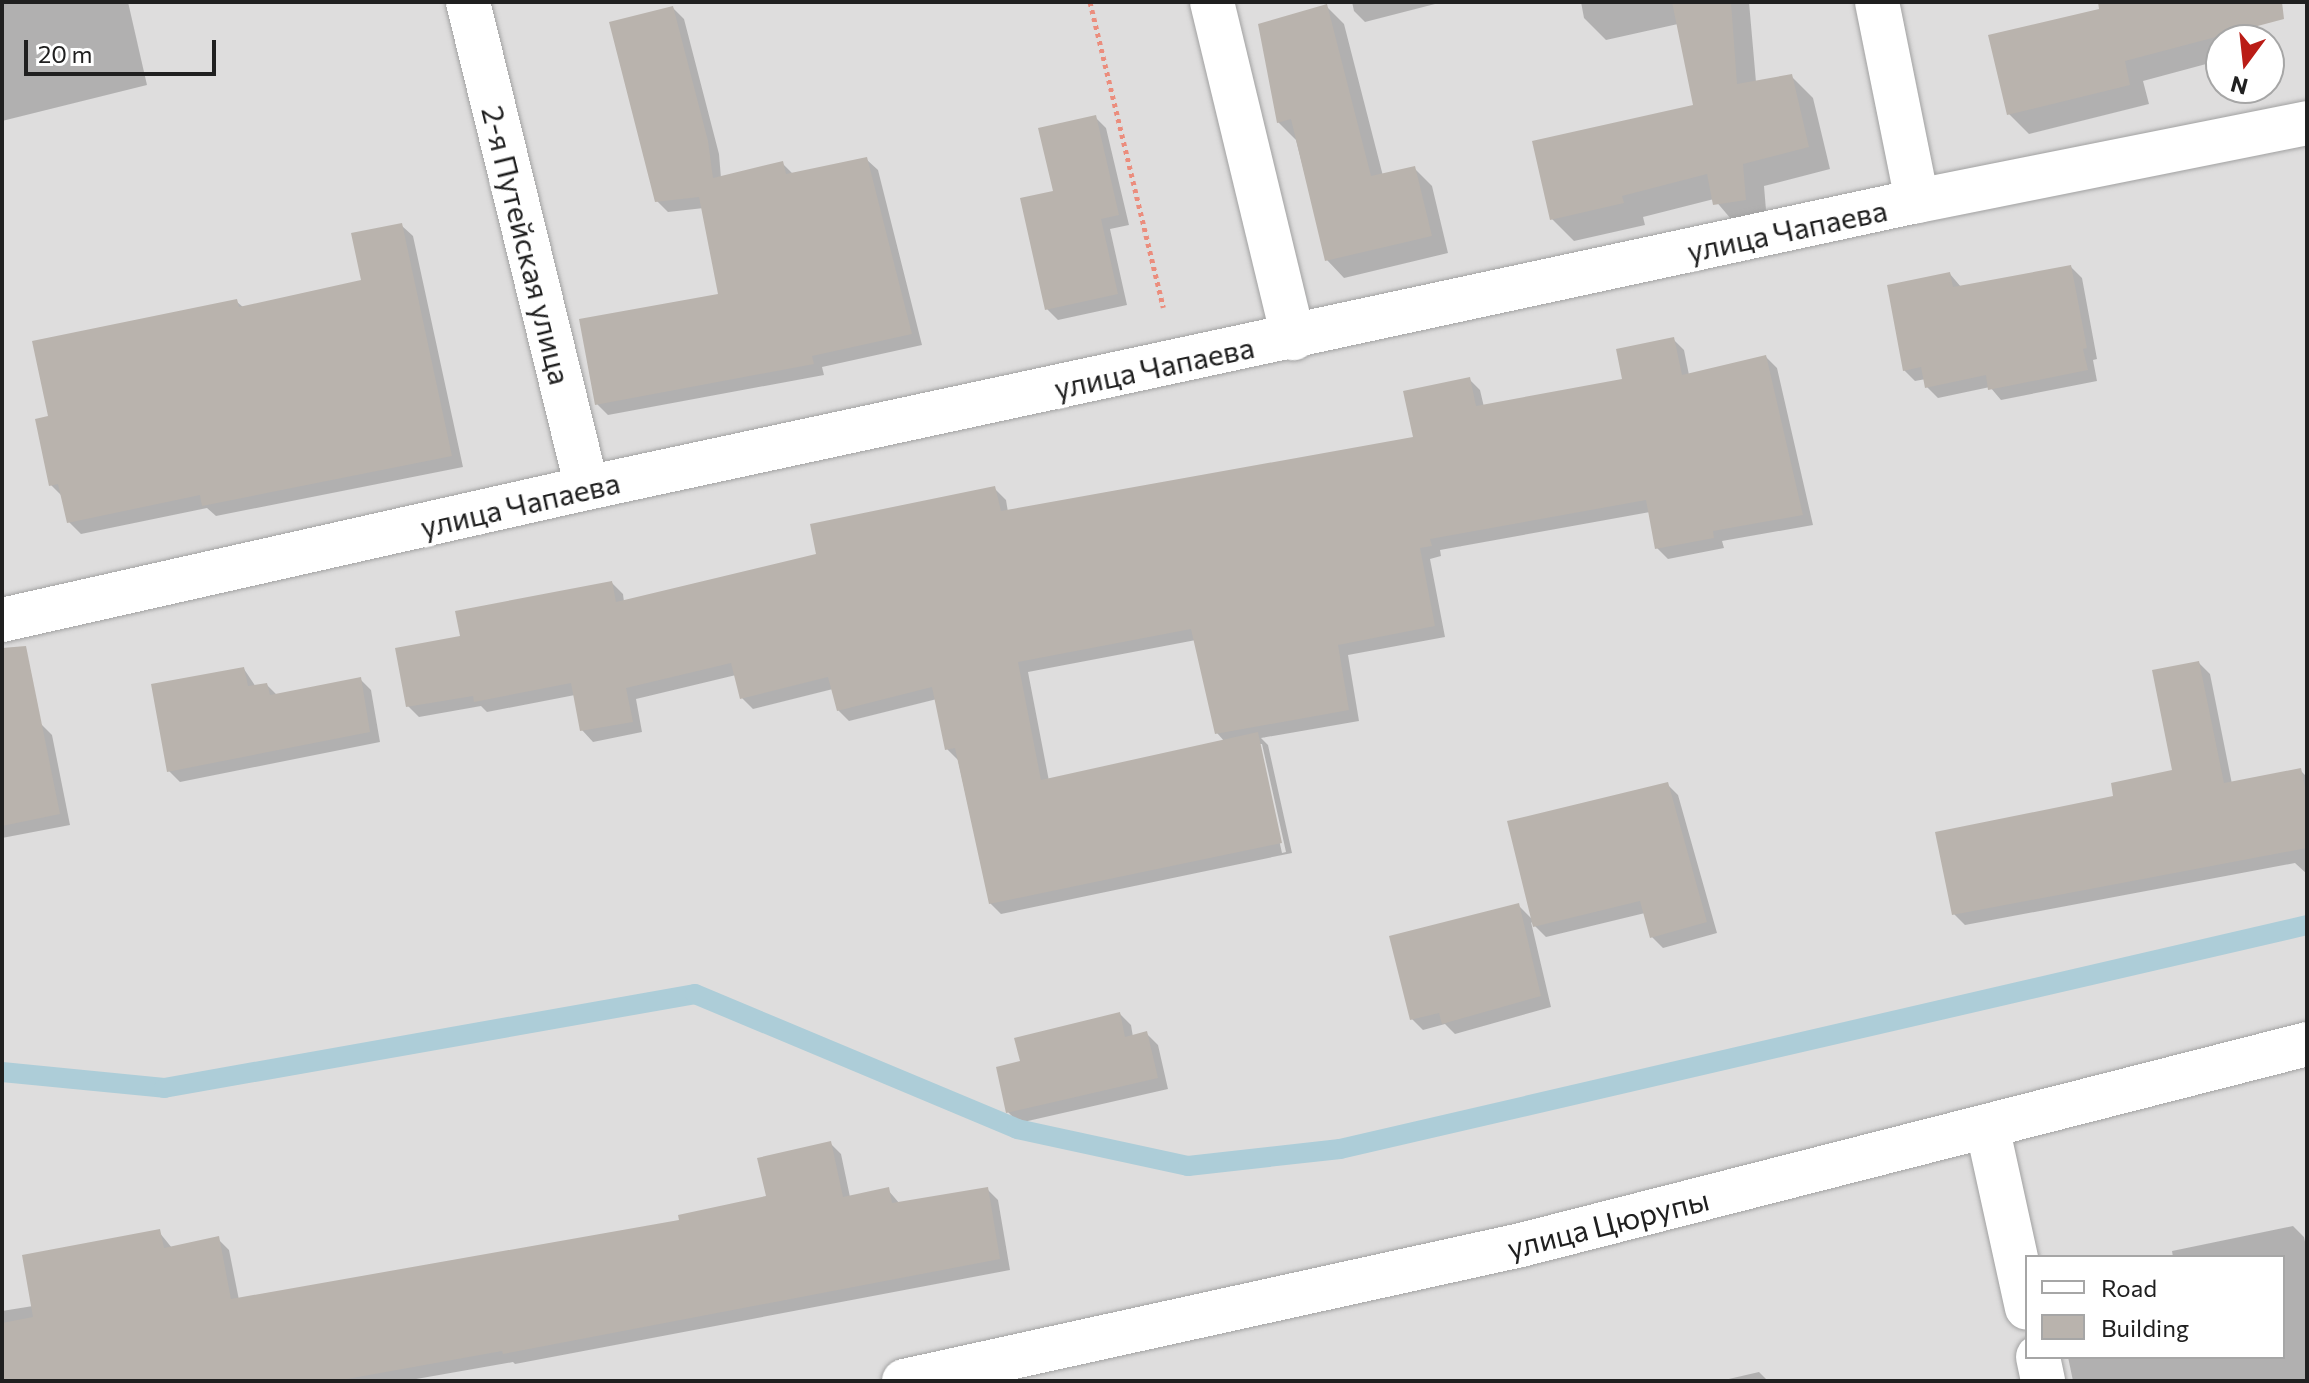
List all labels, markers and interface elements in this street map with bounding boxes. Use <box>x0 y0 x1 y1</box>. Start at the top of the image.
scale bar <box>28 24 220 74</box>
north arrow <box>2205 24 2285 104</box>
text: 20 m <box>38 39 92 68</box>
text: N <box>2228 71 2251 101</box>
street label: 2-я Путейская улица <box>475 102 579 388</box>
street label: улица Чапаева <box>1684 191 1890 269</box>
street label: улица Чапаева <box>1051 328 1257 406</box>
street label: улица Чапаева <box>417 464 623 544</box>
street label: улица Цюрупы <box>1503 1181 1713 1265</box>
legend <box>2025 1255 2285 1359</box>
text: Road <box>2101 1273 2157 1302</box>
text: Building <box>2101 1313 2189 1342</box>

